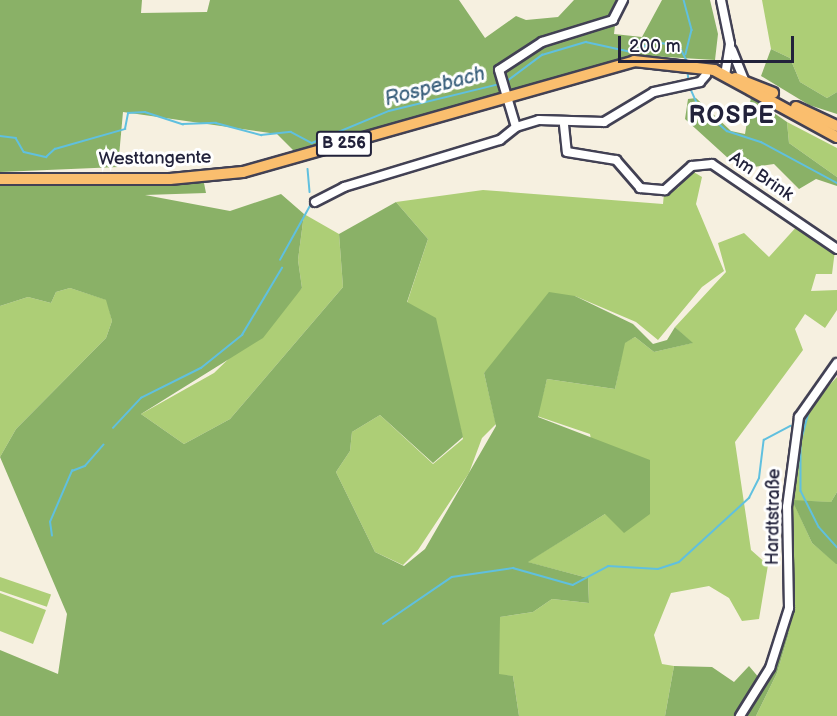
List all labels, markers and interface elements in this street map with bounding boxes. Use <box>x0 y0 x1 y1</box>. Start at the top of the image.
scale bar <box>621 24 796 62</box>
text: 200 m <box>629 36 681 57</box>
water label: Rospebach <box>382 62 488 112</box>
district label: ROSPE <box>689 102 775 130</box>
road number: B 256 <box>316 131 372 157</box>
street label: Westtangente <box>98 147 212 171</box>
street label: Am Brink <box>725 148 797 206</box>
street label: Hardtstraße <box>762 469 786 565</box>

